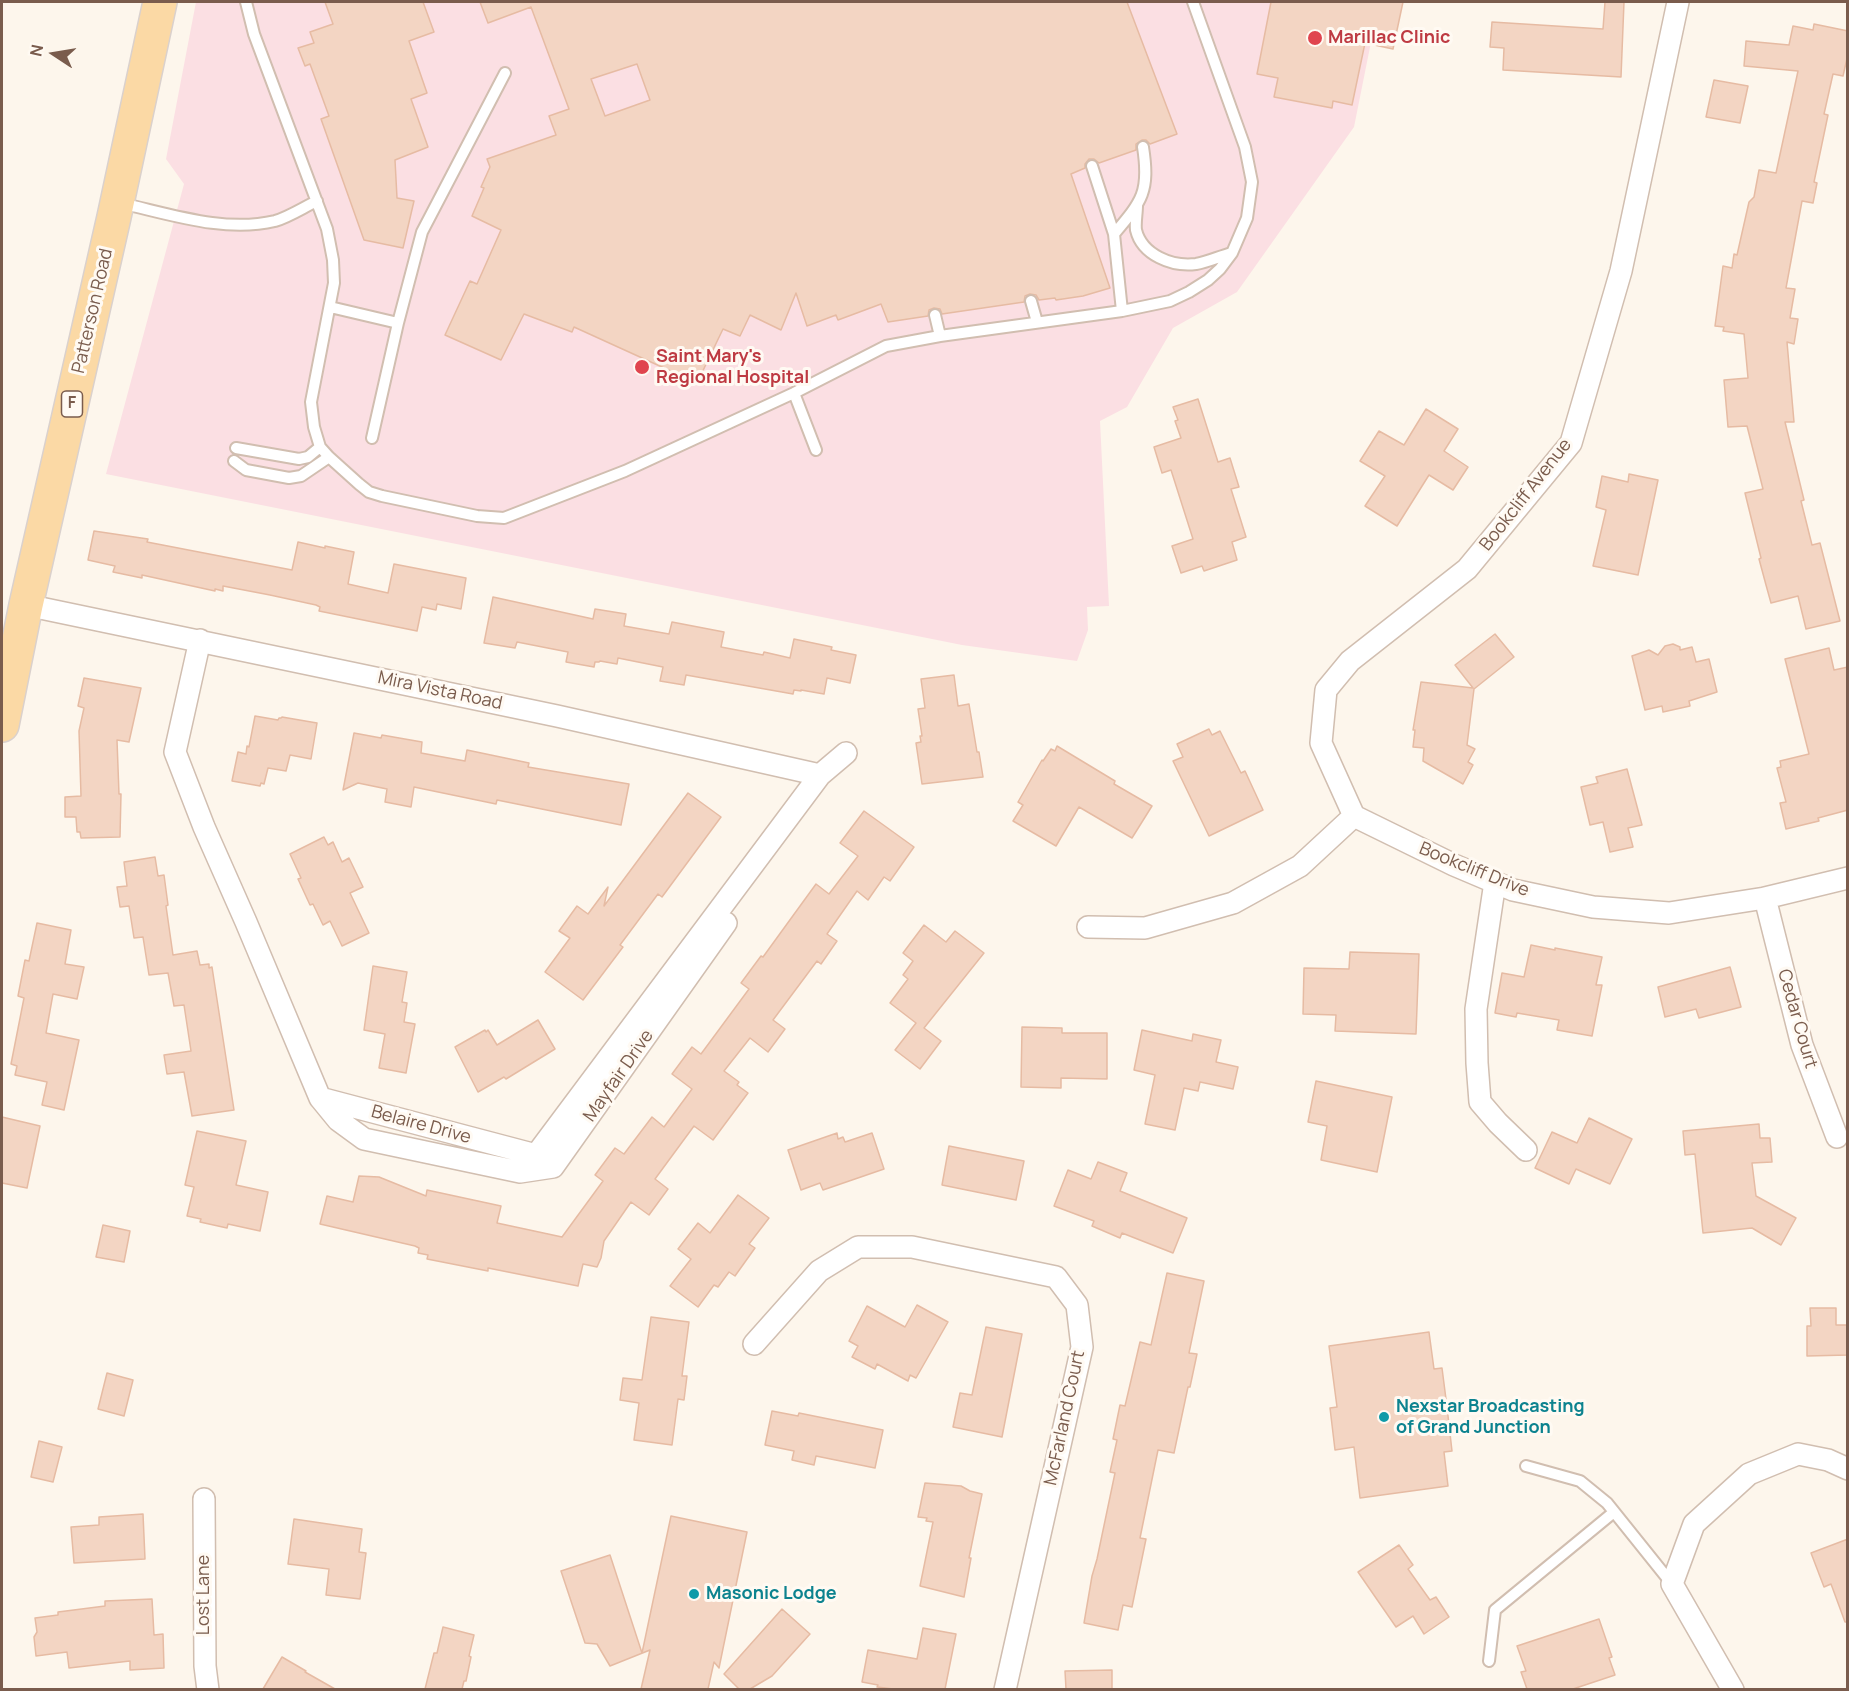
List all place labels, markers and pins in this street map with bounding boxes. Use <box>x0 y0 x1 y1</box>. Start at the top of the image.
place label: Marillac Clinic <box>1328 27 1450 49</box>
marker: Marillac Clinic <box>1306 29 1324 47</box>
place label: Saint Mary's Regional Hospital <box>656 346 809 388</box>
marker: Saint Mary's Regional Hospital <box>633 358 651 376</box>
place label: Nexstar Broadcasting of Grand Junction <box>1396 1396 1585 1438</box>
marker: Nexstar Broadcasting of Grand Junction <box>1377 1410 1391 1424</box>
place label: Masonic Lodge <box>706 1583 837 1605</box>
marker: Masonic Lodge <box>687 1587 701 1601</box>

